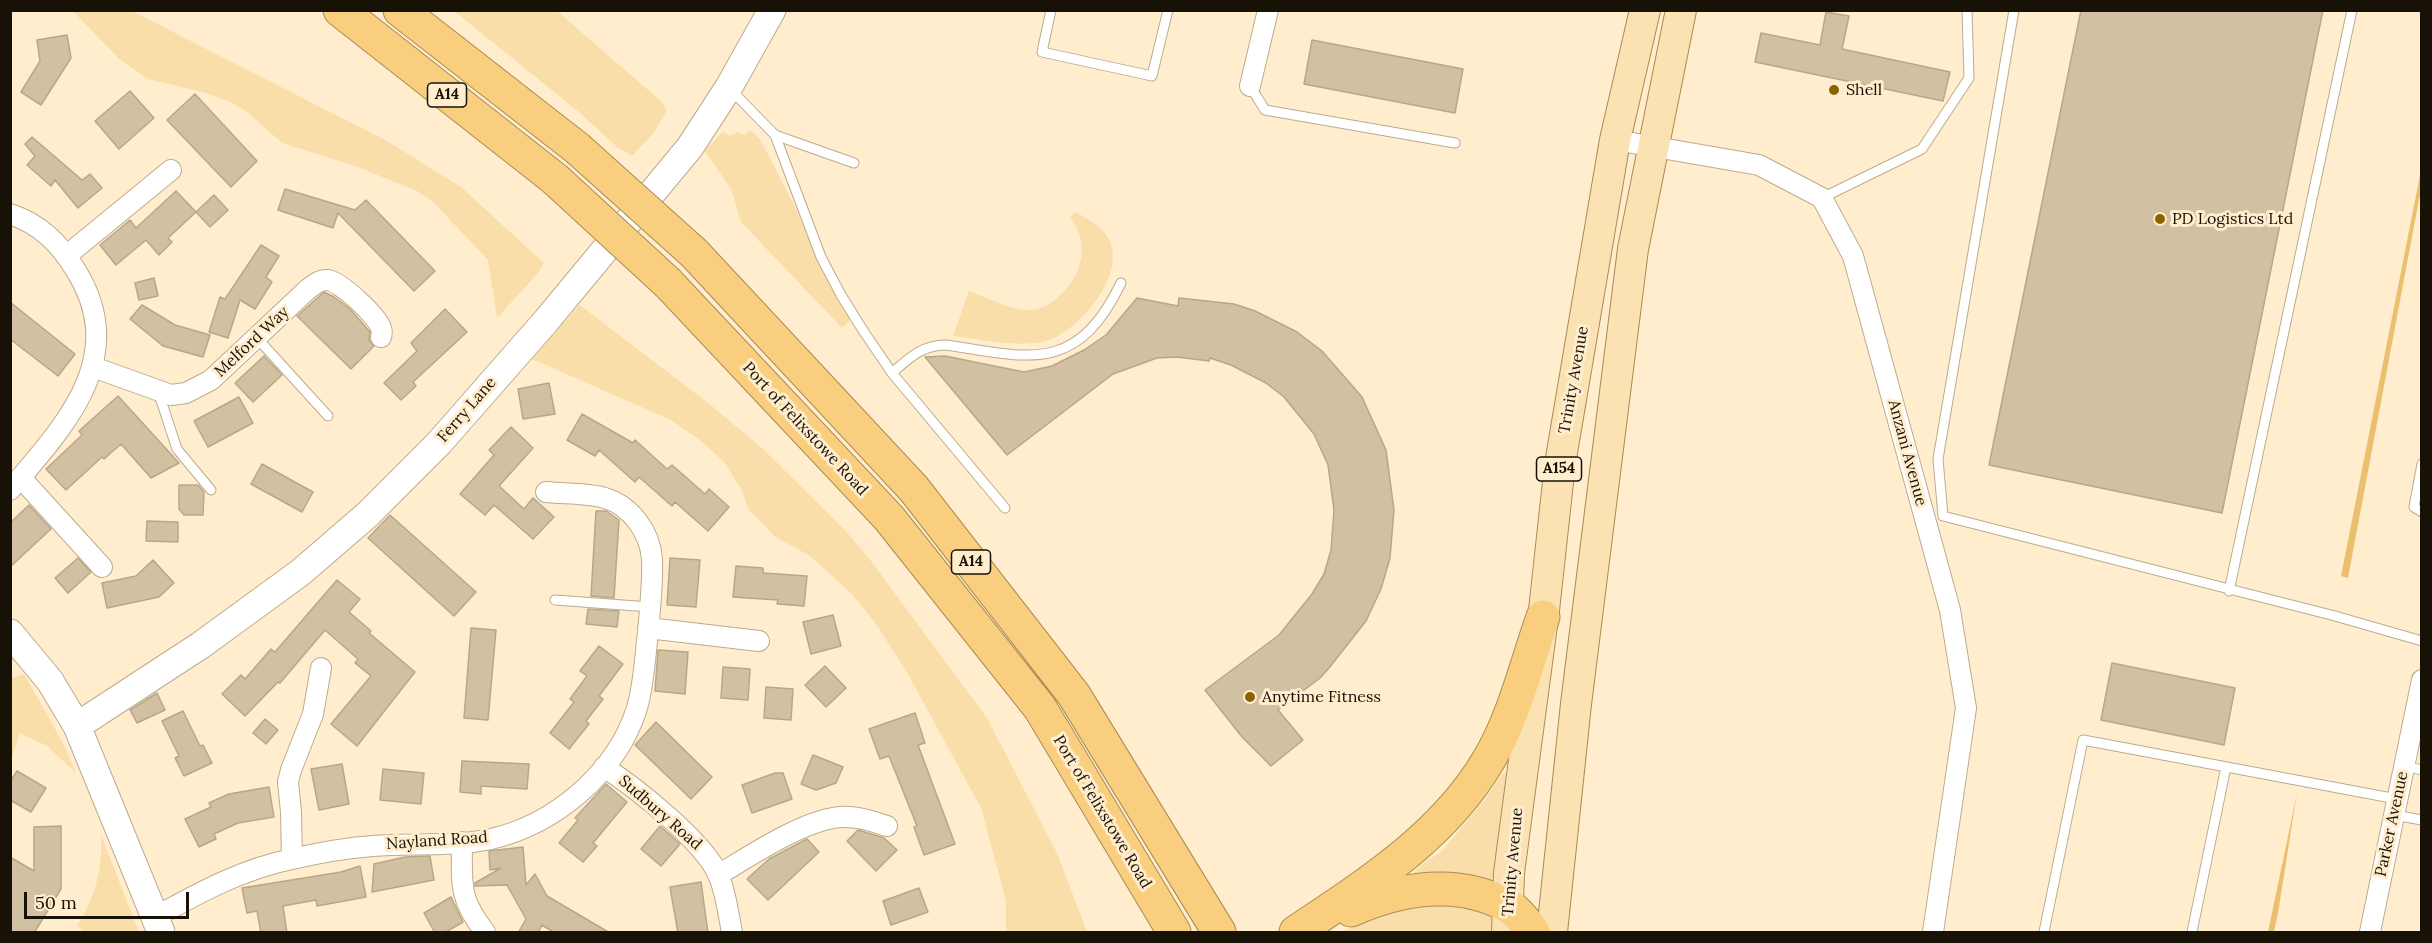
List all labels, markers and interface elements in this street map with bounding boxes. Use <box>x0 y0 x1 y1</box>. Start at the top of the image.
place label: Shell <box>1846 80 1882 100</box>
road number: A14 <box>428 83 466 107</box>
marker: Shell <box>1827 83 1841 97</box>
place label: PD Logistics Ltd <box>2172 209 2293 229</box>
marker: PD Logistics Ltd <box>2153 212 2167 226</box>
street label: Melford Way <box>211 303 293 381</box>
street label: Trinity Avenue <box>1555 325 1593 435</box>
street label: Port of Felixstowe Road <box>738 358 872 500</box>
street label: Ferry Lane <box>433 373 501 447</box>
street label: Anzani Avenue <box>1884 398 1930 508</box>
road number: A154 <box>1536 457 1582 481</box>
road number: A14 <box>952 550 990 574</box>
place label: Anytime Fitness <box>1262 687 1381 707</box>
marker: Anytime Fitness <box>1243 690 1257 704</box>
street label: Port of Felixstowe Road <box>1049 732 1155 892</box>
street label: Parker Avenue <box>2371 770 2413 878</box>
street label: Sudbury Road <box>614 772 706 854</box>
street label: Trinity Avenue <box>1499 807 1527 917</box>
street label: Nayland Road <box>386 828 488 854</box>
scale bar <box>27 880 192 918</box>
text: 50 m <box>35 891 77 914</box>

